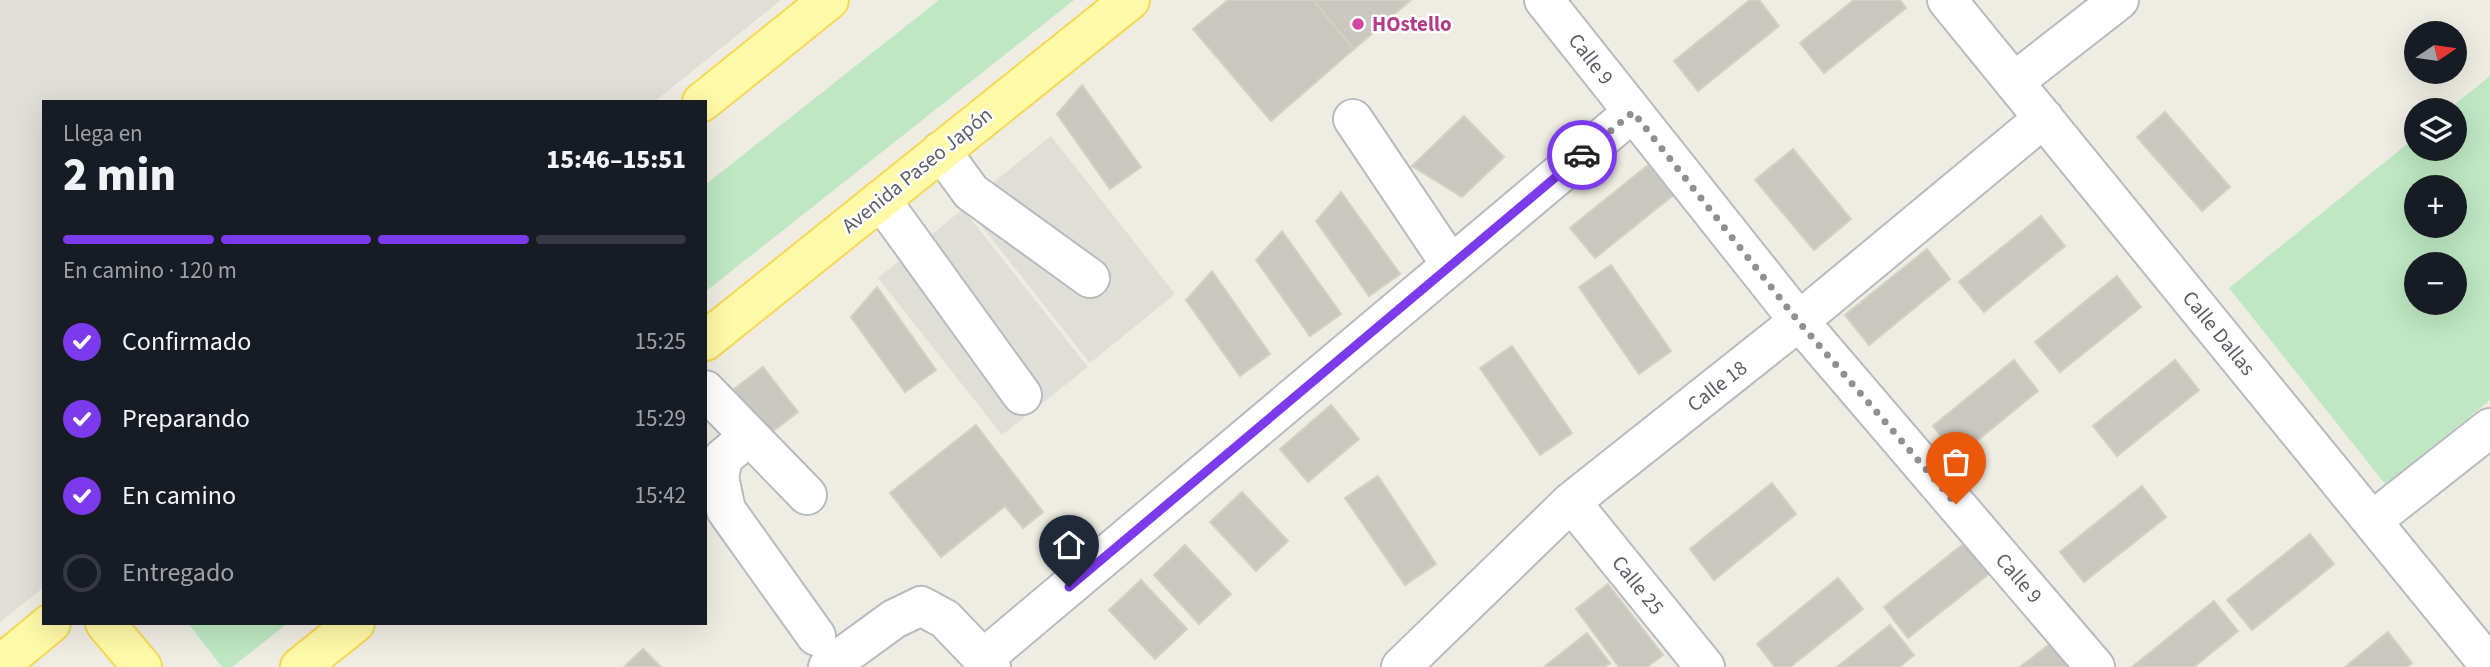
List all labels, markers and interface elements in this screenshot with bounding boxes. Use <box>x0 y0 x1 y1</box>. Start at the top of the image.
place label: HOstello <box>1372 9 1452 39</box>
marker: HOstello <box>1350 16 1366 32</box>
north arrow <box>2404 21 2468 84</box>
map controls <box>2404 21 2467 315</box>
street label: Calle 9 <box>1561 27 1621 91</box>
button: layers <box>2404 98 2467 161</box>
street label: Avenida Paseo Japón <box>835 100 999 240</box>
text: Llega en <box>63 117 143 150</box>
courier <box>1547 120 1617 190</box>
icon: car <box>1563 136 1601 174</box>
text: 15:46–15:51 <box>546 141 686 178</box>
text: 2 min <box>63 143 176 208</box>
button: + <box>2404 175 2467 238</box>
button: − <box>2404 252 2467 315</box>
text: En camino · 120 m <box>63 254 237 287</box>
street label: Calle Dallas <box>2175 284 2263 382</box>
icon: check <box>63 323 101 361</box>
text: Confirmado <box>122 323 251 360</box>
text: 15:25 <box>635 325 686 358</box>
street label: Calle 18 <box>1681 353 1753 419</box>
icon: check <box>63 400 101 438</box>
text: Preparando <box>122 400 250 437</box>
text: 15:29 <box>635 402 686 435</box>
pin <box>1926 432 1986 504</box>
icon: bag <box>1937 443 1975 481</box>
icon: check <box>63 477 101 515</box>
text: En camino <box>122 477 236 514</box>
text: 15:42 <box>635 479 686 512</box>
pin <box>1039 515 1099 587</box>
icon: home <box>1050 526 1088 564</box>
street label: Calle 9 <box>1989 546 2049 610</box>
street label: Calle 25 <box>1605 549 1671 621</box>
text: Entregado <box>122 554 234 591</box>

